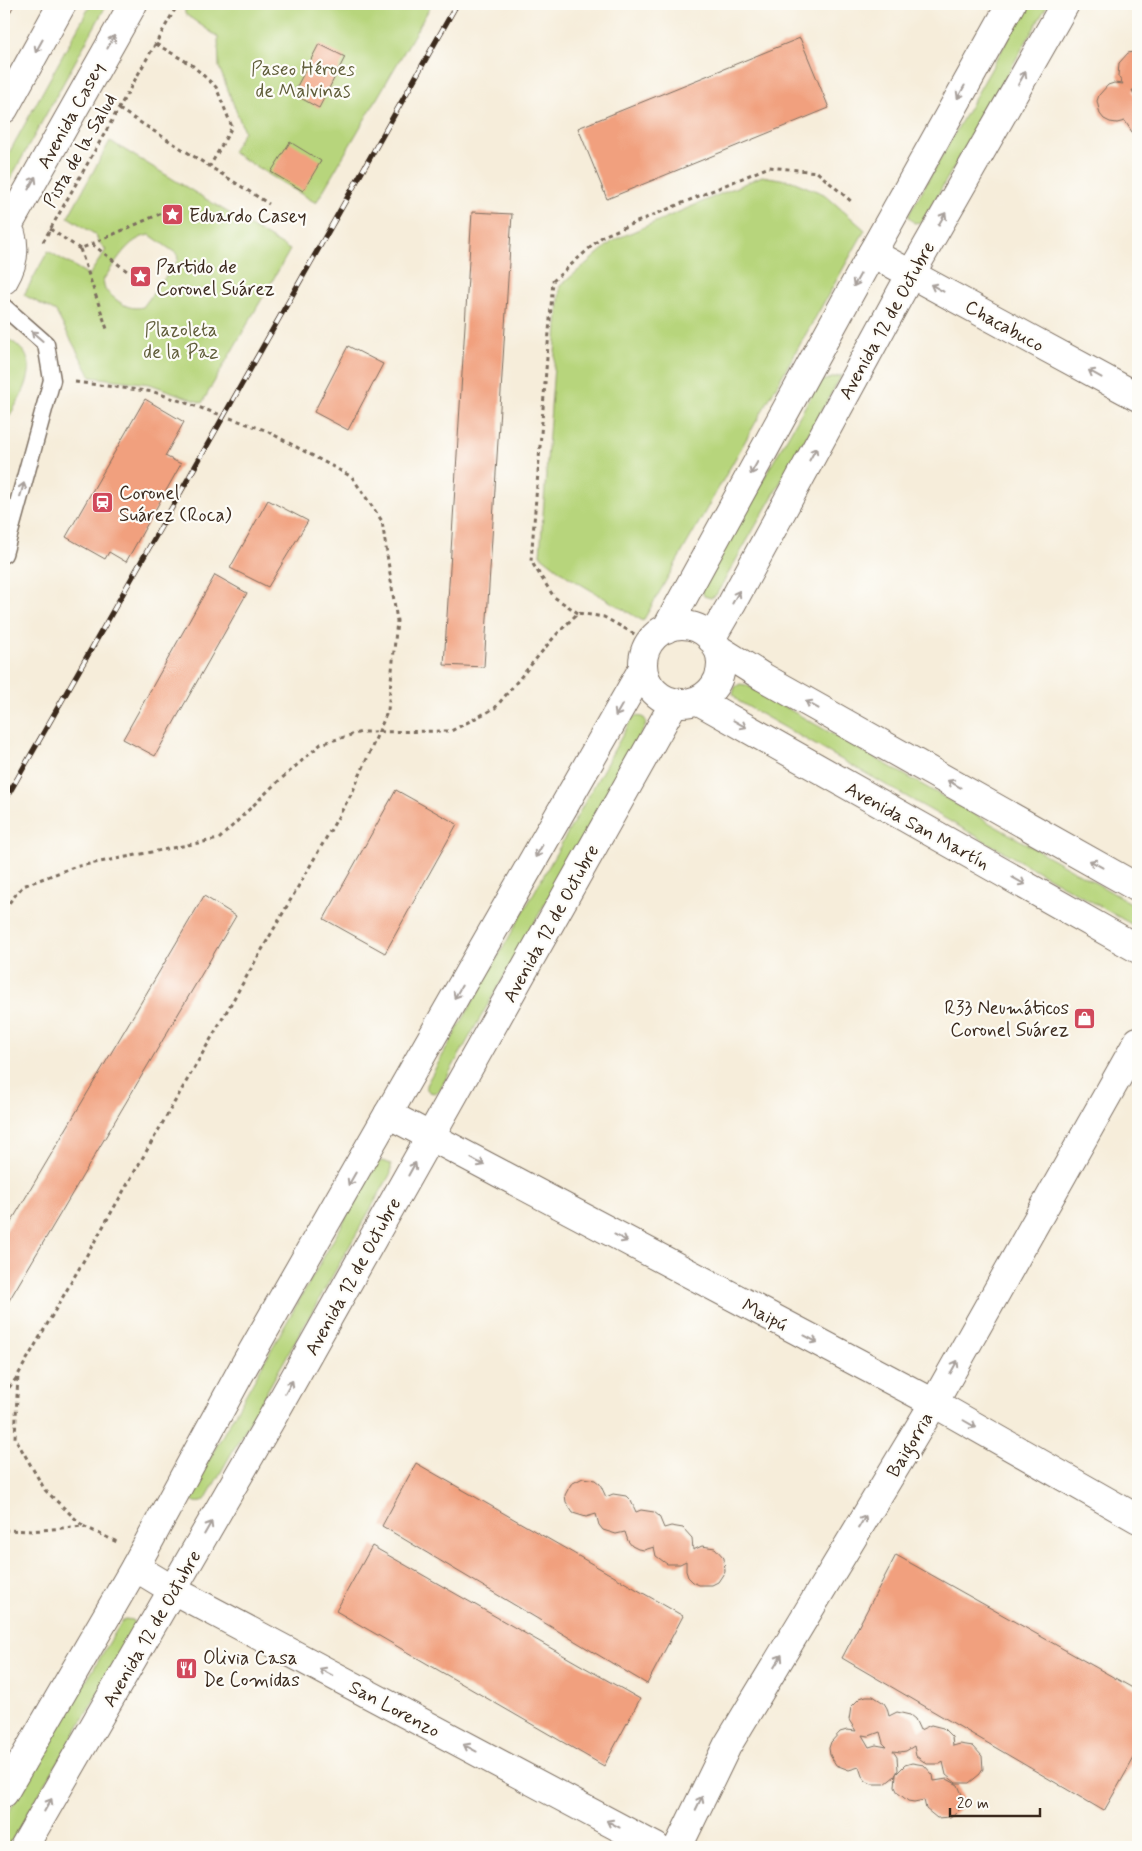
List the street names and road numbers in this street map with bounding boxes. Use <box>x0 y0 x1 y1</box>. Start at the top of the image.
street label: Avenida Casey <box>32 58 111 173</box>
street label: Pista de la Salud <box>38 89 123 212</box>
street label: Avenida 12 de Octubre <box>833 237 941 404</box>
street label: Chacabuco <box>960 294 1048 358</box>
street label: Avenida San Martín <box>841 776 994 876</box>
street label: Avenida 12 de Octubre <box>497 840 605 1007</box>
street label: Avenida 12 de Octubre <box>299 1193 407 1360</box>
street label: Maipú <box>737 1293 791 1338</box>
street label: Baigorria <box>881 1407 942 1484</box>
street label: Avenida 12 de Octubre <box>97 1546 207 1712</box>
street label: San Lorenzo <box>345 1675 444 1744</box>

